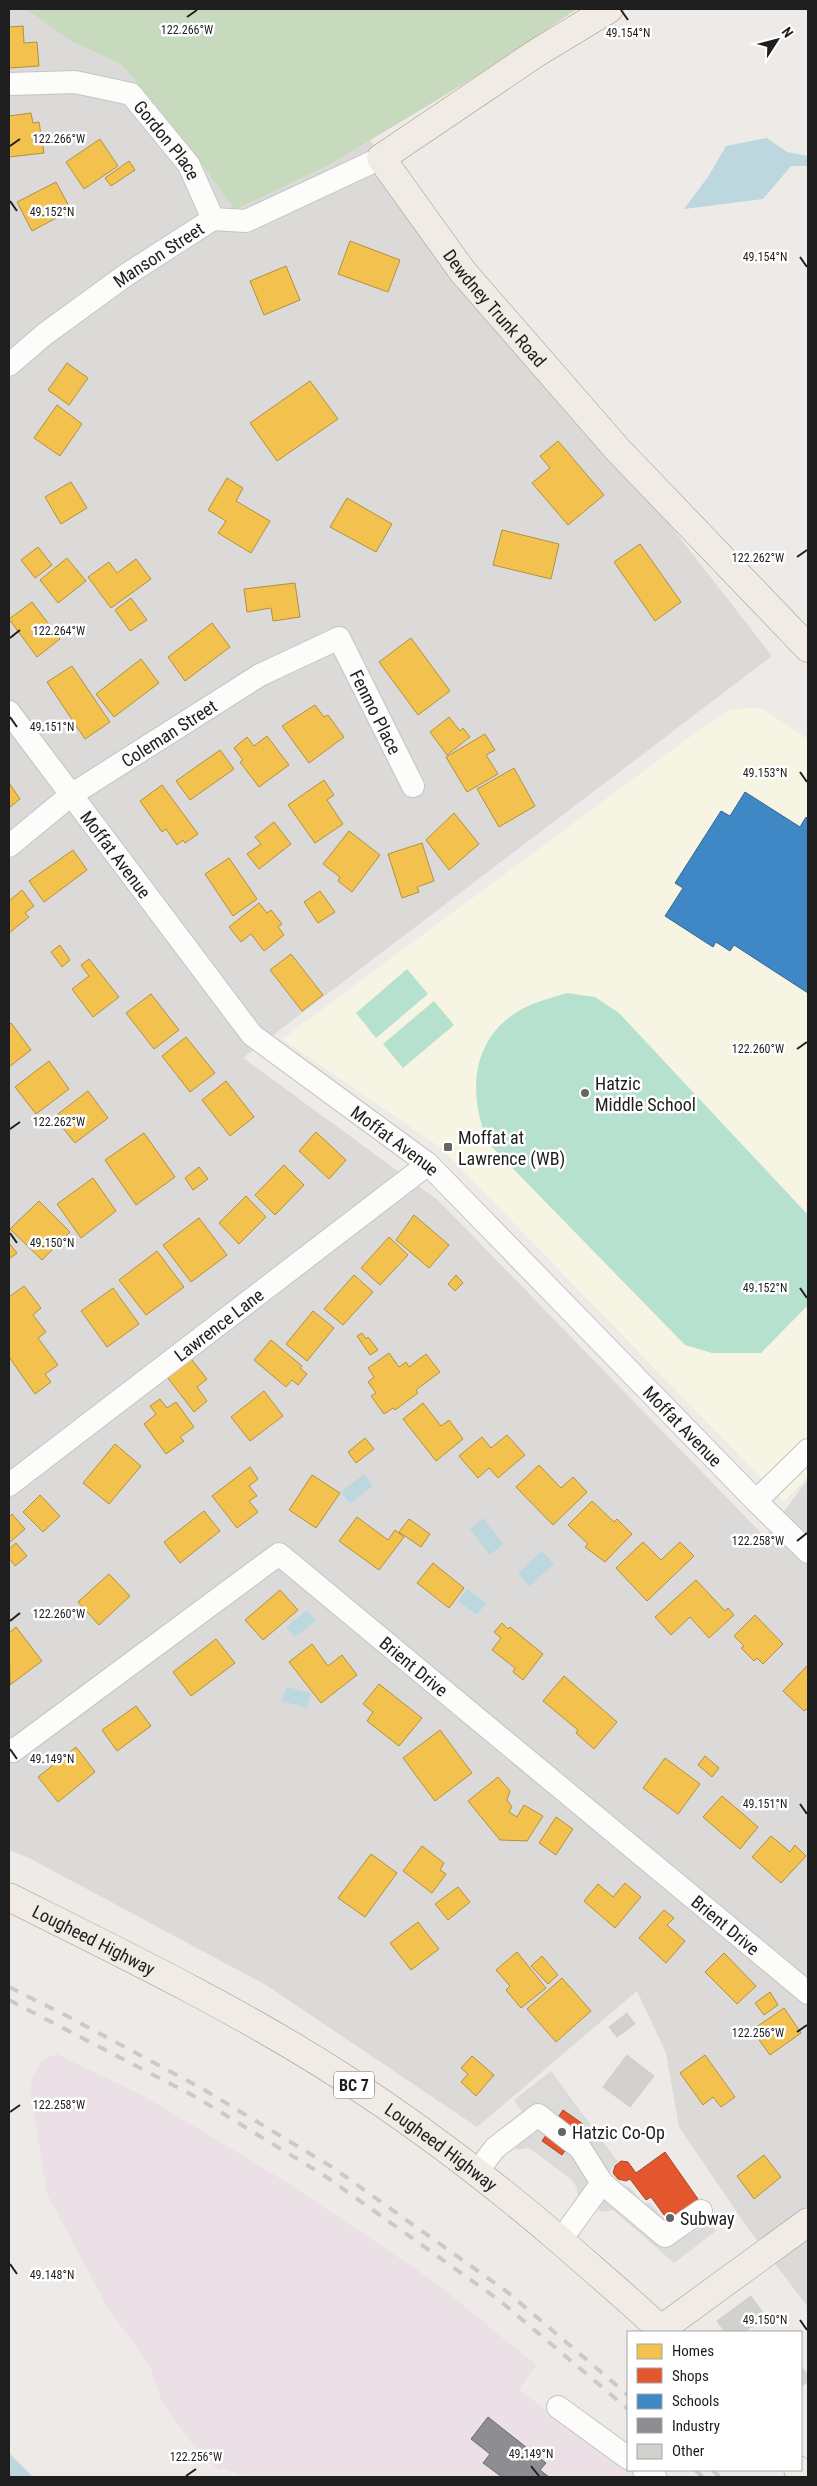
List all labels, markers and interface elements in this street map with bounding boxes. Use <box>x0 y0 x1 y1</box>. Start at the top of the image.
north arrow <box>752 15 802 65</box>
text: 122.266°W <box>161 23 213 37</box>
text: N <box>779 24 797 41</box>
text: 49.154°N <box>606 26 650 40</box>
street label: Gordon Place <box>130 96 205 183</box>
text: 122.266°W <box>33 132 85 146</box>
text: 49.152°N <box>30 205 74 219</box>
street label: Manson Street <box>109 218 207 291</box>
street label: Dewdney Trunk Road <box>439 245 551 371</box>
text: 49.154°N <box>743 250 787 264</box>
text: 122.262°W <box>732 551 784 565</box>
text: 122.264°W <box>33 624 85 638</box>
street label: Fenmo Place <box>346 666 406 758</box>
street label: Coleman Street <box>117 695 220 771</box>
text: 49.151°N <box>30 720 74 734</box>
text: 49.153°N <box>743 766 787 780</box>
street label: Moffat Avenue <box>76 806 156 902</box>
text: 122.260°W <box>732 1042 784 1056</box>
place label: Hatzic Middle School <box>595 1073 696 1115</box>
marker: Hatzic Middle School <box>579 1087 591 1099</box>
street label: Moffat Avenue <box>347 1101 444 1180</box>
text: 122.262°W <box>33 1115 85 1129</box>
place label: Moffat at Lawrence (WB) <box>458 1127 565 1170</box>
marker: Moffat at Lawrence (WB) <box>442 1141 454 1153</box>
text: 49.150°N <box>30 1236 74 1250</box>
text: 49.152°N <box>743 1281 787 1295</box>
street label: Lawrence Lane <box>170 1284 267 1365</box>
street label: Moffat Avenue <box>639 1381 727 1471</box>
text: 122.258°W <box>732 1534 784 1548</box>
text: 122.260°W <box>33 1607 85 1621</box>
street label: Brient Drive <box>376 1632 452 1700</box>
text: 49.149°N <box>30 1752 74 1766</box>
text: 49.151°N <box>743 1797 787 1811</box>
street label: Brient Drive <box>687 1890 764 1959</box>
street label: Lougheed Highway <box>29 1900 159 1979</box>
text: 122.256°W <box>732 2026 784 2040</box>
road number: BC 7 <box>334 2072 374 2098</box>
text: 122.258°W <box>33 2098 85 2112</box>
street label: Lougheed Highway <box>381 2098 502 2195</box>
place label: Hatzic Co-Op <box>572 2122 665 2143</box>
marker: Hatzic Co-Op <box>556 2126 568 2138</box>
place label: Subway <box>680 2208 735 2229</box>
marker: Subway <box>664 2212 676 2224</box>
text: 49.148°N <box>30 2268 74 2282</box>
text: 49.150°N <box>743 2313 787 2327</box>
legend <box>627 2331 802 2471</box>
text: Homes <box>672 2342 714 2360</box>
text: Shops <box>672 2367 709 2385</box>
text: Schools <box>672 2392 719 2410</box>
text: Industry <box>672 2417 720 2435</box>
text: Other <box>672 2442 705 2460</box>
text: 49.149°N <box>509 2447 553 2461</box>
text: 122.256°W <box>170 2450 222 2464</box>

